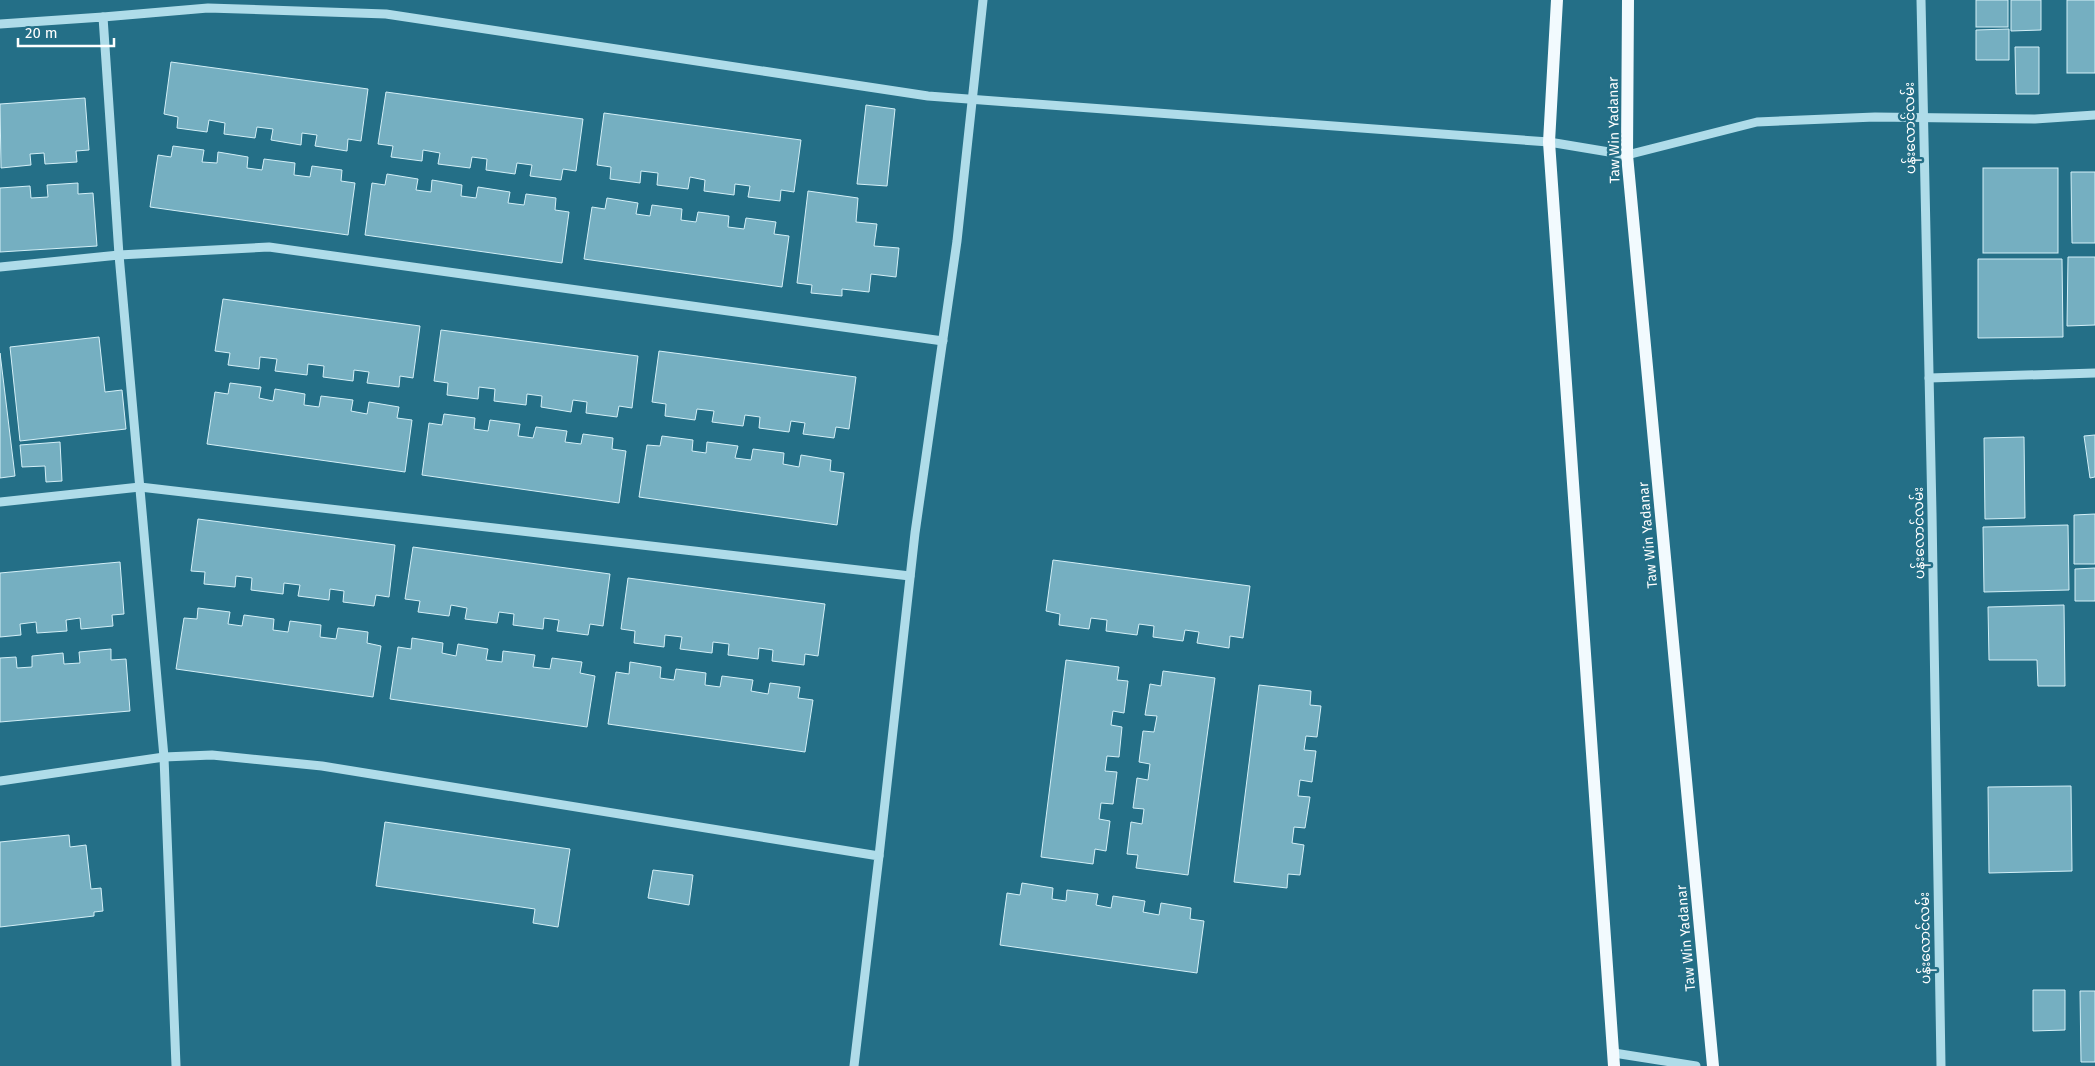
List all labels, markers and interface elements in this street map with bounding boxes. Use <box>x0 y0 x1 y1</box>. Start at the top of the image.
scale bar <box>18 15 114 47</box>
text: 20 m <box>25 24 58 42</box>
street label: Taw Win Yadanar <box>1605 76 1623 183</box>
street label: ပန်းလောင်လမ်း <box>1899 82 1922 174</box>
street label: Taw Win Yadanar <box>1635 481 1661 589</box>
street label: ပန်းလောင်လမ်း <box>1908 487 1931 579</box>
street label: Taw Win Yadanar <box>1673 884 1699 992</box>
street label: ပန်းလောင်လမ်း <box>1914 892 1937 984</box>

